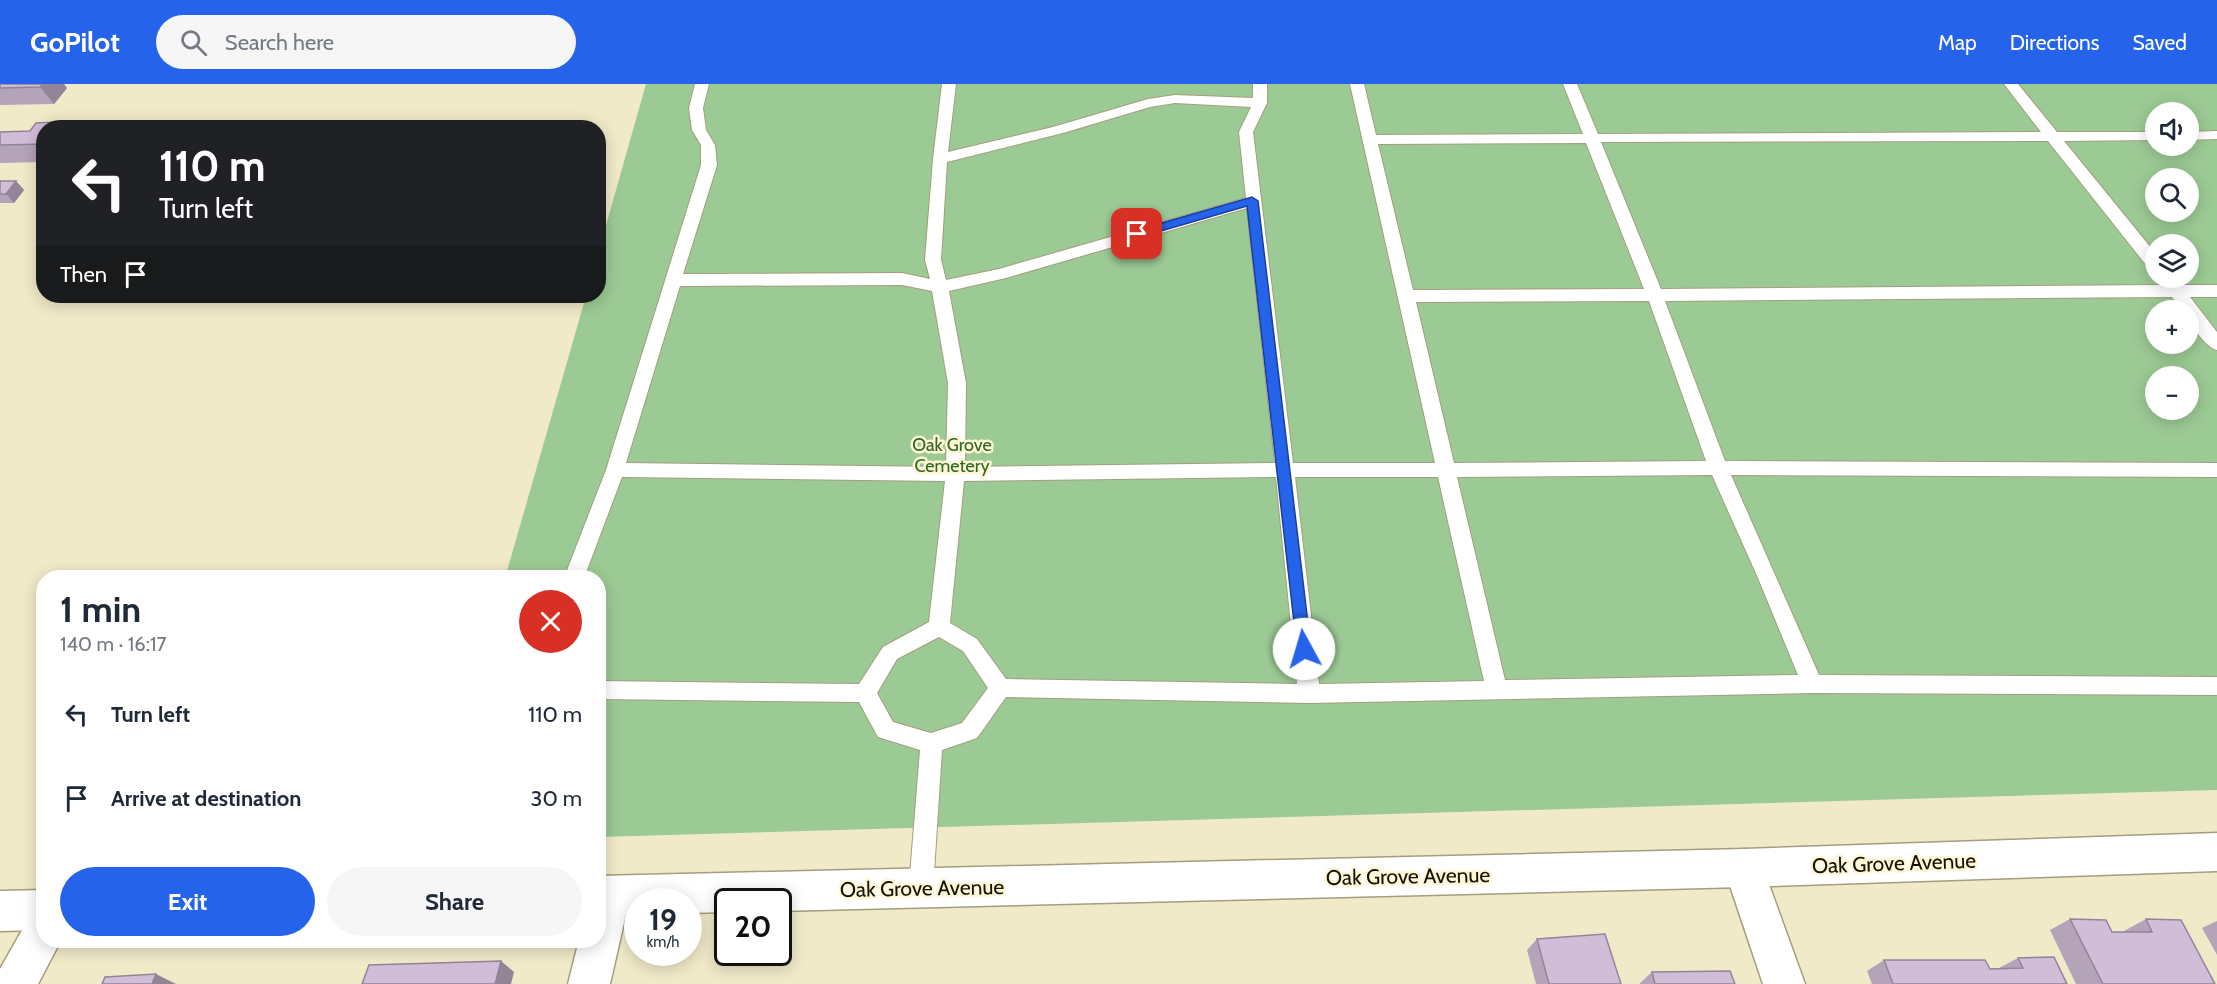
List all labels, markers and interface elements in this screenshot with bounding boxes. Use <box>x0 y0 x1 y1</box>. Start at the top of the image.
search box <box>156 15 576 69</box>
text: GoPilot <box>30 25 120 59</box>
icon: search <box>177 26 210 59</box>
text: Search here <box>225 29 334 56</box>
text: Map <box>1938 30 1977 55</box>
text: Directions <box>2010 30 2099 55</box>
text: Saved <box>2132 30 2187 55</box>
map controls <box>2145 102 2199 420</box>
button: sound <box>2145 102 2199 156</box>
text: 110 m <box>159 140 266 192</box>
icon: left <box>60 144 138 222</box>
button: search <box>2145 168 2199 222</box>
text: Turn left <box>159 192 253 225</box>
pin <box>1111 208 1162 259</box>
icon: arrive <box>1120 217 1153 250</box>
button: layers <box>2145 234 2199 288</box>
icon: arrive <box>119 258 152 291</box>
text: Then <box>60 261 107 288</box>
button: + <box>2145 300 2199 354</box>
button: − <box>2145 366 2199 420</box>
park label: Oak Grove Cemetery <box>912 434 992 477</box>
text: 1 min <box>60 587 141 631</box>
button: close <box>519 590 582 653</box>
position arrow <box>1272 617 1336 681</box>
text: 140 m · 16:17 <box>60 632 166 656</box>
icon: left <box>60 698 93 731</box>
text: Turn left <box>111 701 190 728</box>
text: 110 m <box>528 701 582 728</box>
icon: arrive <box>60 782 93 815</box>
text: Arrive at destination <box>111 785 301 812</box>
text: 30 m <box>530 785 582 812</box>
street label: Oak Grove Avenue <box>1812 848 1977 878</box>
street label: Oak Grove Avenue <box>1326 862 1491 890</box>
button: Exit <box>60 867 315 936</box>
button: Share <box>327 867 582 936</box>
street label: Oak Grove Avenue <box>840 874 1005 902</box>
speed limit sign: 20 <box>714 888 792 966</box>
text: 19 <box>649 901 677 938</box>
text: km/h <box>647 933 679 951</box>

